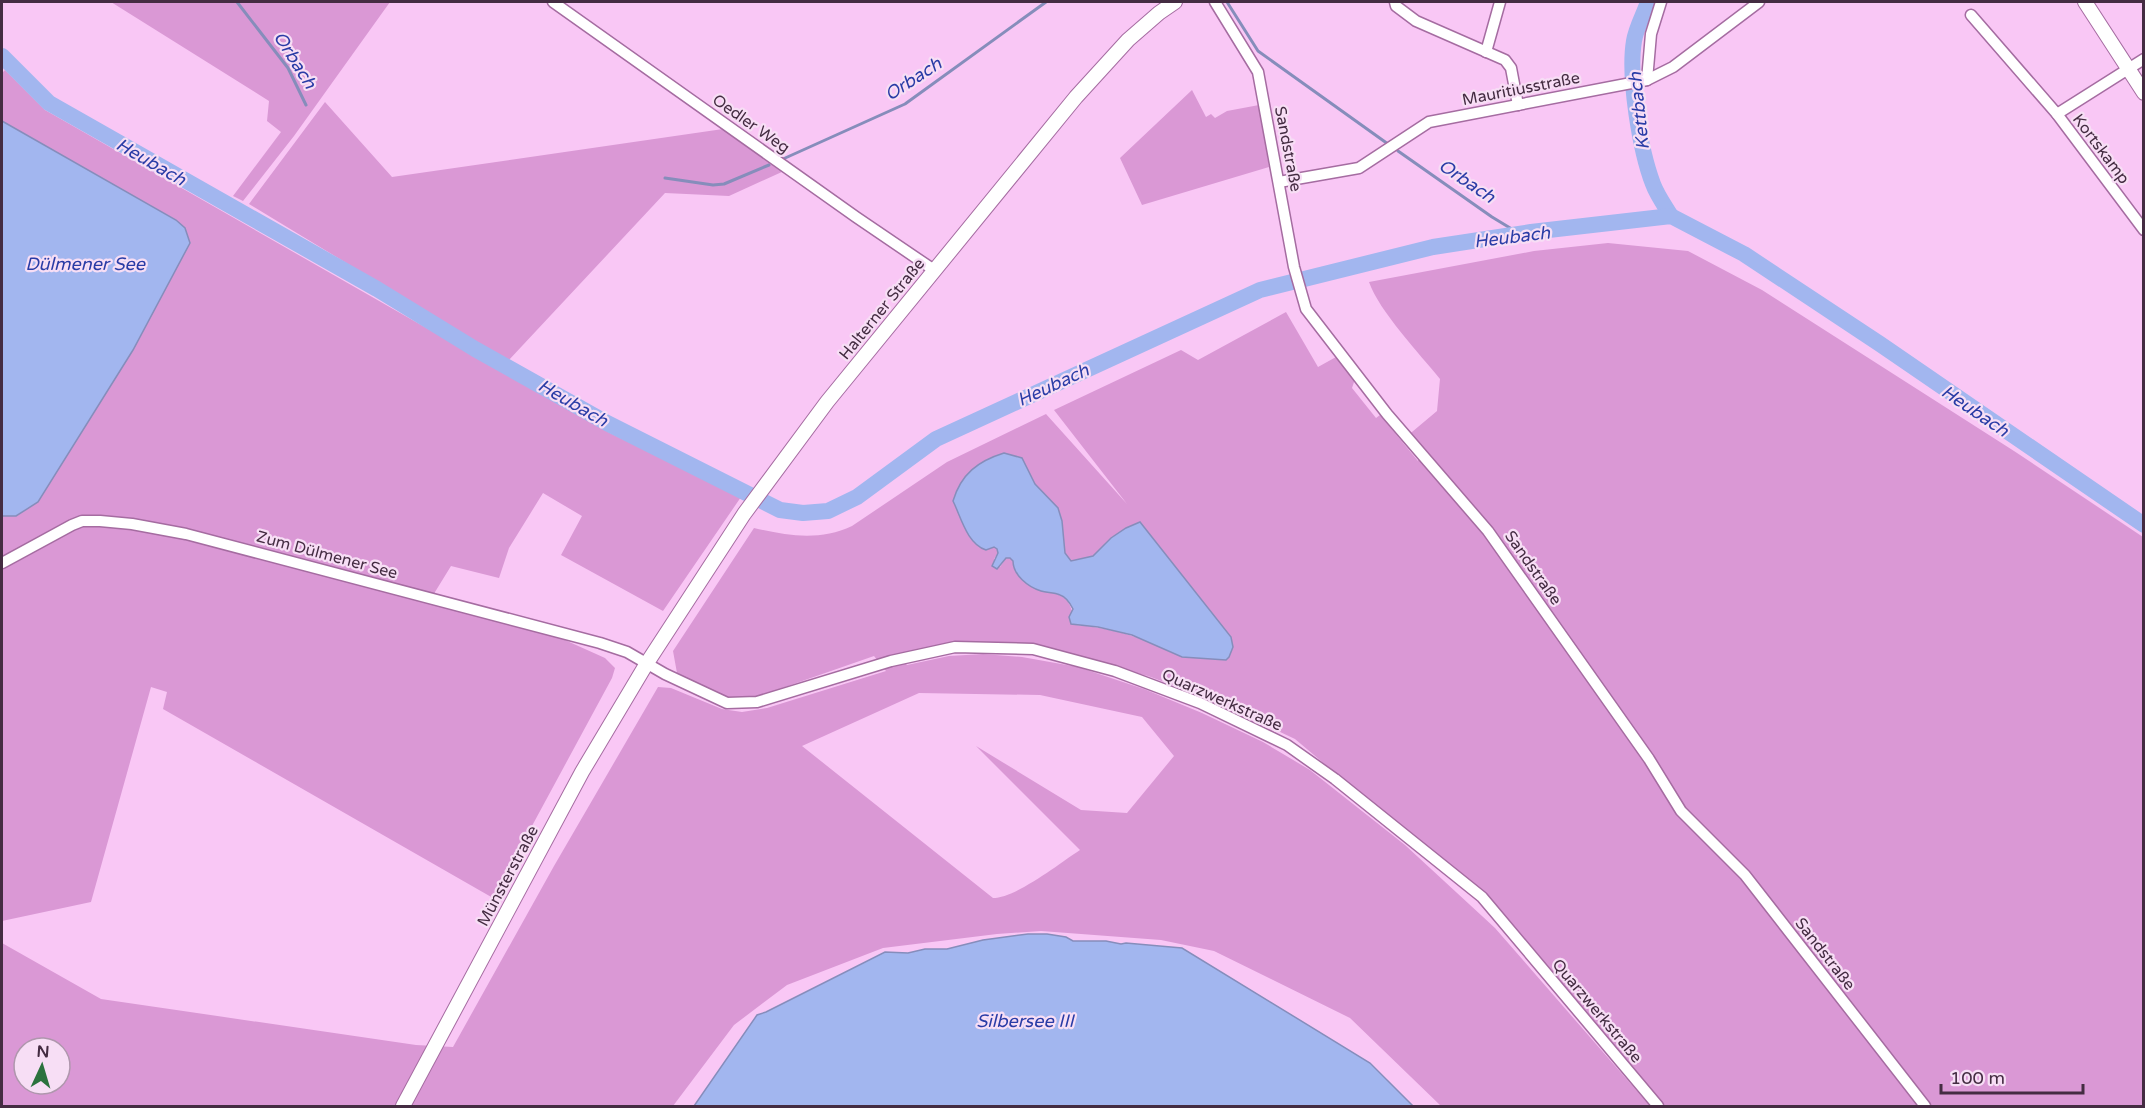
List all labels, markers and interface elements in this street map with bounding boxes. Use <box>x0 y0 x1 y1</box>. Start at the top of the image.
water label: Orbach <box>269 27 322 94</box>
water label: Orbach <box>880 52 946 105</box>
street label: Mauritiusstraße <box>1460 68 1582 110</box>
water label: Kettbach <box>1624 70 1654 151</box>
street label: Oedler Weg <box>708 90 794 158</box>
street label: Sandstraße <box>1270 105 1306 193</box>
street label: Kortskamp <box>2068 110 2134 188</box>
water label: Heubach <box>112 133 191 191</box>
water label: Orbach <box>1435 154 1500 208</box>
water label: Heubach <box>1473 221 1552 253</box>
water label: Dülmener See <box>25 253 146 275</box>
street label: Halterner Straße <box>835 254 929 364</box>
water label: Heubach <box>1014 358 1093 411</box>
water label: Heubach <box>534 374 613 432</box>
water label: Heubach <box>1937 380 2014 442</box>
street label: Zum Dülmener See <box>254 527 400 583</box>
street label: Sandstraße <box>1500 527 1566 609</box>
street label: Quarzwerkstraße <box>1159 664 1285 736</box>
street label: Münsterstraße <box>473 822 543 930</box>
street label: Sandstraße <box>1791 914 1859 994</box>
street label: Quarzwerkstraße <box>1548 955 1646 1067</box>
water label: Silbersee III <box>976 1010 1076 1032</box>
north arrow <box>12 1036 72 1096</box>
text: N <box>36 1042 50 1062</box>
scale bar <box>1941 1057 2084 1095</box>
text: 100 m <box>1950 1067 2005 1089</box>

